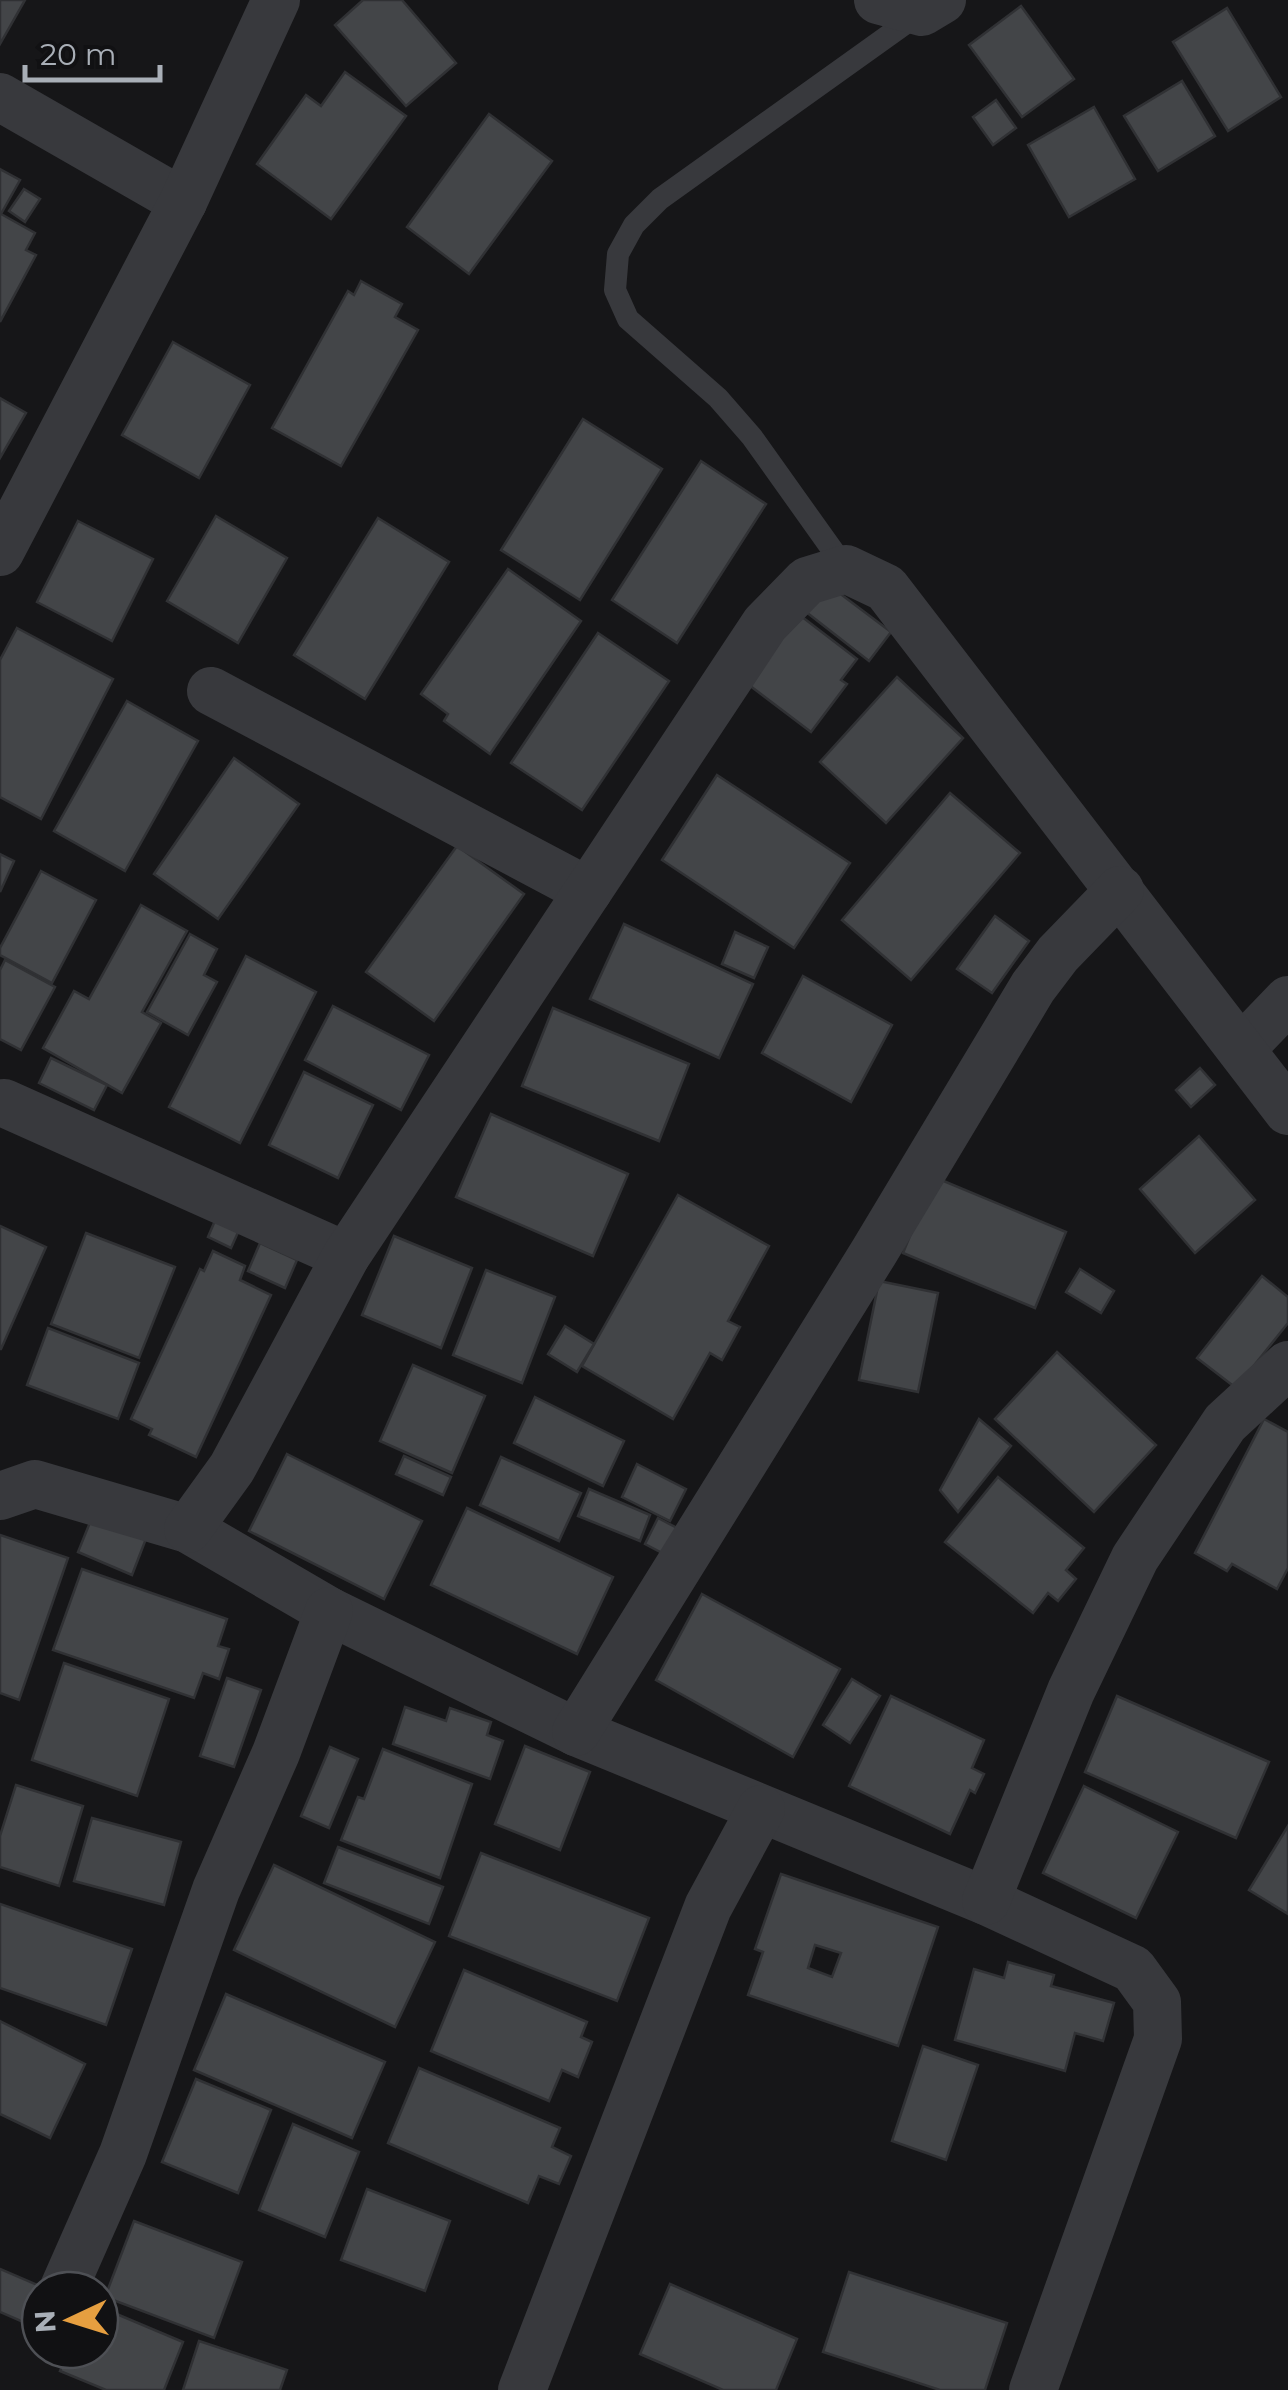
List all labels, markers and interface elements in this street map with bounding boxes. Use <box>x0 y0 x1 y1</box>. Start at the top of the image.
scale bar <box>25 20 160 82</box>
text: 20 m <box>40 36 117 73</box>
north arrow <box>20 2270 120 2370</box>
text: N <box>27 2309 63 2334</box>

